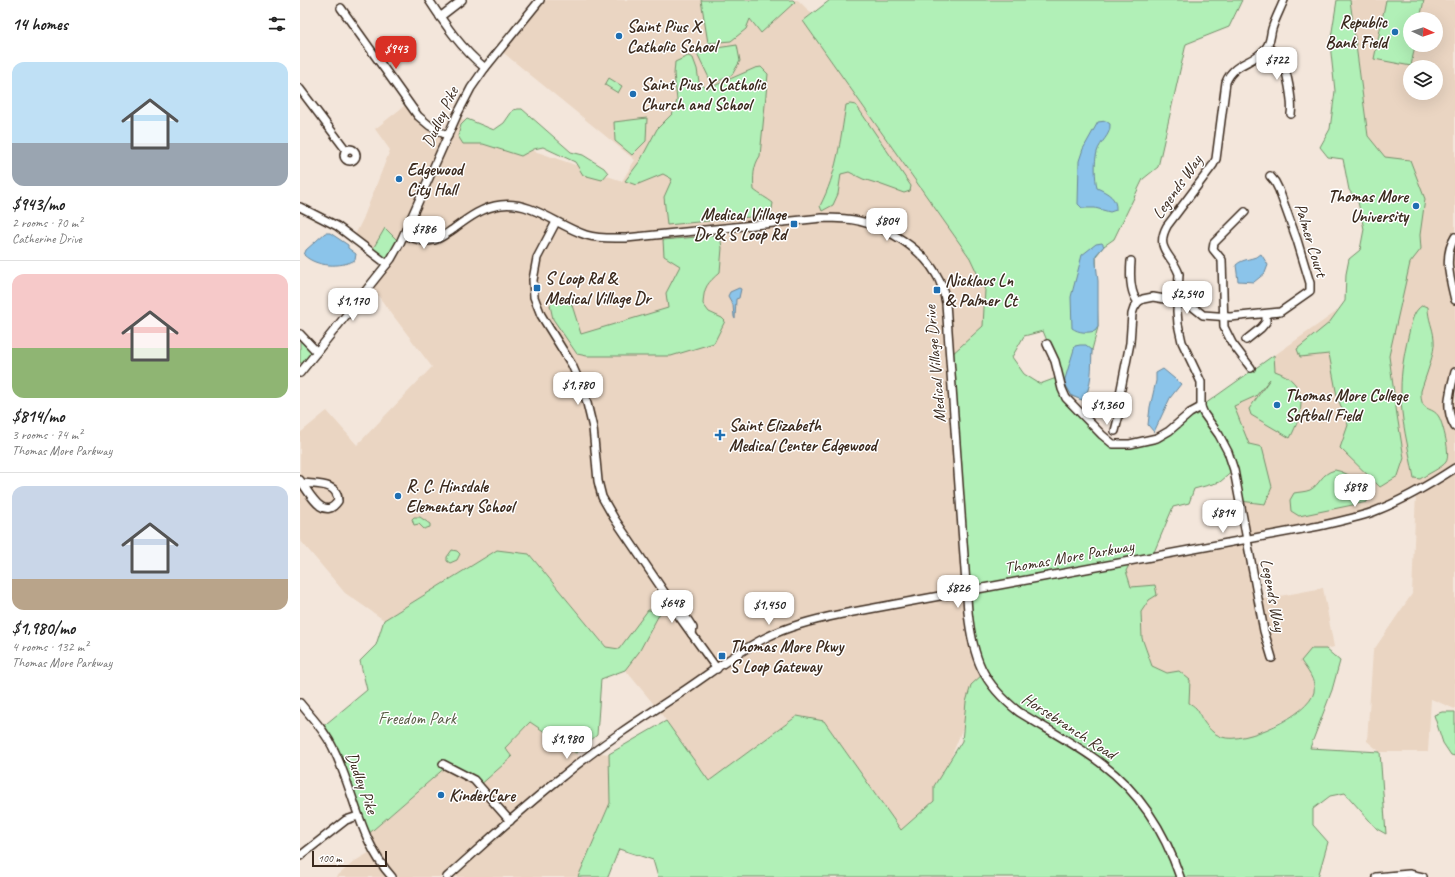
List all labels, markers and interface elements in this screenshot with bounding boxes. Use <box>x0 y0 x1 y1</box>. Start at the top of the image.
place label: Republic Bank Field <box>1325 12 1390 53</box>
north arrow <box>1403 12 1443 52</box>
map controls <box>1403 12 1443 100</box>
icon: filters <box>266 13 288 35</box>
text: 14 homes <box>12 14 68 35</box>
place label: Saint Pius X Catholic School <box>627 16 721 57</box>
marker: Republic Bank Field <box>1390 27 1400 37</box>
marker: Saint Pius X Catholic School <box>614 31 624 41</box>
pin: $943 <box>372 36 420 70</box>
text: $943 <box>384 41 408 57</box>
pin: $722 <box>1253 47 1301 81</box>
text: $722 <box>1265 52 1289 68</box>
button: layers <box>1403 60 1443 100</box>
place label: Saint Pius X Catholic Church and School <box>641 74 767 115</box>
street label: Dudley Pike <box>417 82 464 150</box>
icon: home <box>114 88 186 160</box>
marker: Saint Pius X Catholic Church and School <box>628 89 638 99</box>
street label: Legends Way <box>1147 150 1207 223</box>
place label: Edgewood City Hall <box>407 159 466 200</box>
marker: Edgewood City Hall <box>394 174 404 184</box>
place label: Thomas More University <box>1328 186 1410 227</box>
text: $943/mo <box>12 194 64 215</box>
street label: Palmer Court <box>1290 201 1333 282</box>
marker: Thomas More University <box>1411 201 1421 211</box>
place label: Medical Village Dr & S Loop Rd <box>694 204 789 245</box>
pin: $804 <box>863 208 911 242</box>
text: $804 <box>875 213 899 229</box>
text: 2 rooms · 70 m² <box>12 215 82 231</box>
pin: $786 <box>400 216 448 250</box>
marker: Medical Village Dr & S Loop Rd <box>789 219 799 229</box>
text: $786 <box>412 221 436 237</box>
text: Catherine Drive <box>12 231 82 247</box>
place label: S Loop Rd & Medical Village Dr <box>545 268 652 309</box>
place label: Nicklaus Ln & Palmer Ct <box>945 270 1019 311</box>
pin: $2,540 <box>1154 281 1220 315</box>
marker: S Loop Rd & Medical Village Dr <box>532 283 542 293</box>
marker: Nicklaus Ln & Palmer Ct <box>932 285 942 295</box>
text: $2,540 <box>1171 286 1203 302</box>
pin: $1,170 <box>320 288 386 322</box>
text: $1,170 <box>337 293 369 309</box>
icon: home <box>114 300 186 372</box>
street label: Medical Village Drive <box>919 303 951 424</box>
pin: $1,780 <box>545 372 611 406</box>
text: $1,780 <box>562 377 594 393</box>
place label: Thomas More College Softball Field <box>1285 385 1410 426</box>
pin: $1,360 <box>1074 392 1140 426</box>
text: $1,360 <box>1091 397 1123 413</box>
marker: Thomas More College Softball Field <box>1272 400 1282 410</box>
text: $814/mo <box>12 406 64 427</box>
place label: Saint Elizabeth Medical Center Edgewood <box>729 415 880 456</box>
text: 3 rooms · 74 m² <box>12 427 82 443</box>
marker: Saint Elizabeth Medical Center Edgewood <box>714 429 726 441</box>
text: Thomas More Parkway <box>12 443 112 459</box>
pin: $898 <box>1331 474 1379 508</box>
place label: R. C. Hinsdale Elementary School <box>406 476 517 517</box>
text: $898 <box>1343 479 1367 495</box>
marker: R. C. Hinsdale Elementary School <box>393 491 403 501</box>
pin: $814 <box>1199 500 1247 534</box>
text: $814 <box>1211 505 1235 521</box>
icon: home <box>114 512 186 584</box>
street label: Thomas More Parkway <box>1003 535 1136 579</box>
street label: Legends Way <box>1256 557 1291 634</box>
pin: $826 <box>934 575 982 609</box>
text: $826 <box>946 580 970 596</box>
pin: $648 <box>648 590 696 624</box>
pin: $1,450 <box>736 592 802 626</box>
text: $648 <box>660 595 684 611</box>
text: $1,450 <box>753 597 785 613</box>
text: $1,980/mo <box>12 618 75 639</box>
place label: Thomas More Pkwy S Loop Gateway <box>730 636 845 677</box>
text: 4 rooms · 132 m² <box>12 639 88 655</box>
marker: Thomas More Pkwy S Loop Gateway <box>717 651 727 661</box>
text: Thomas More Parkway <box>12 655 112 671</box>
street label: Horsebranch Road <box>1018 688 1123 766</box>
park label: Freedom Park <box>378 708 458 729</box>
pin: $1,980 <box>534 726 600 760</box>
text: $1,980 <box>551 731 583 747</box>
street label: Dudley Pike <box>341 749 383 818</box>
place label: KinderCare <box>449 785 517 806</box>
marker: KinderCare <box>436 790 446 800</box>
scale bar <box>312 849 387 868</box>
text: 100 m <box>318 851 342 865</box>

